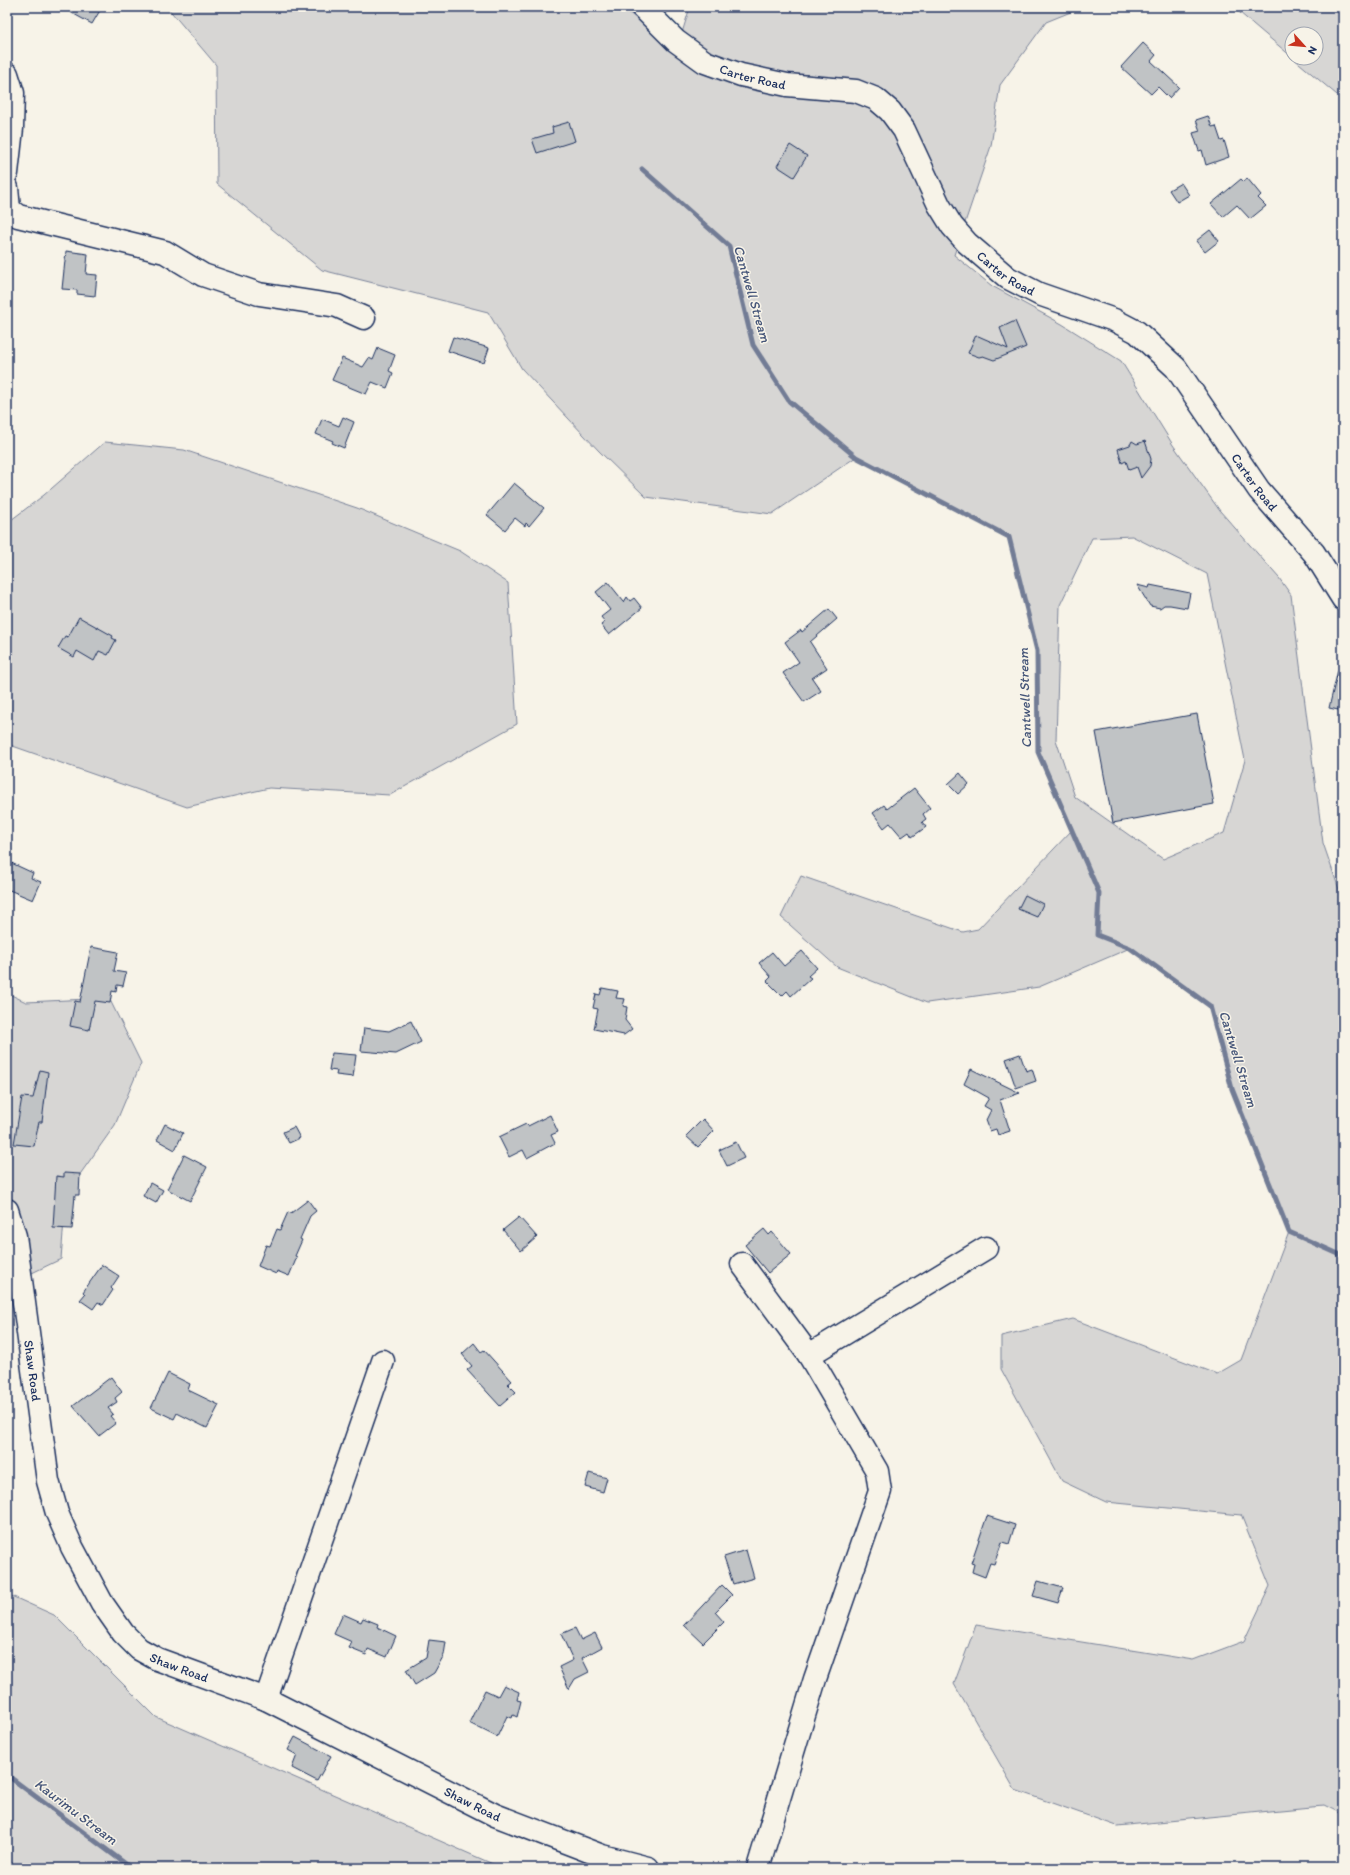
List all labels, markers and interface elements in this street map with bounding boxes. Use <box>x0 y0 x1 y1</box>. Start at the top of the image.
north arrow <box>1284 26 1324 66</box>
text: N <box>1305 44 1320 57</box>
street label: Carter Road <box>718 60 787 92</box>
water label: Cantwell Stream <box>730 243 774 345</box>
street label: Carter Road <box>974 248 1038 298</box>
street label: Carter Road <box>1229 450 1281 514</box>
water label: Cantwell Stream <box>1015 647 1035 748</box>
water label: Cantwell Stream <box>1215 1009 1261 1110</box>
street label: Shaw Road <box>22 1339 45 1402</box>
street label: Shaw Road <box>147 1649 211 1685</box>
water label: Kaurimu Stream <box>31 1775 121 1849</box>
street label: Shaw Road <box>442 1783 503 1824</box>

